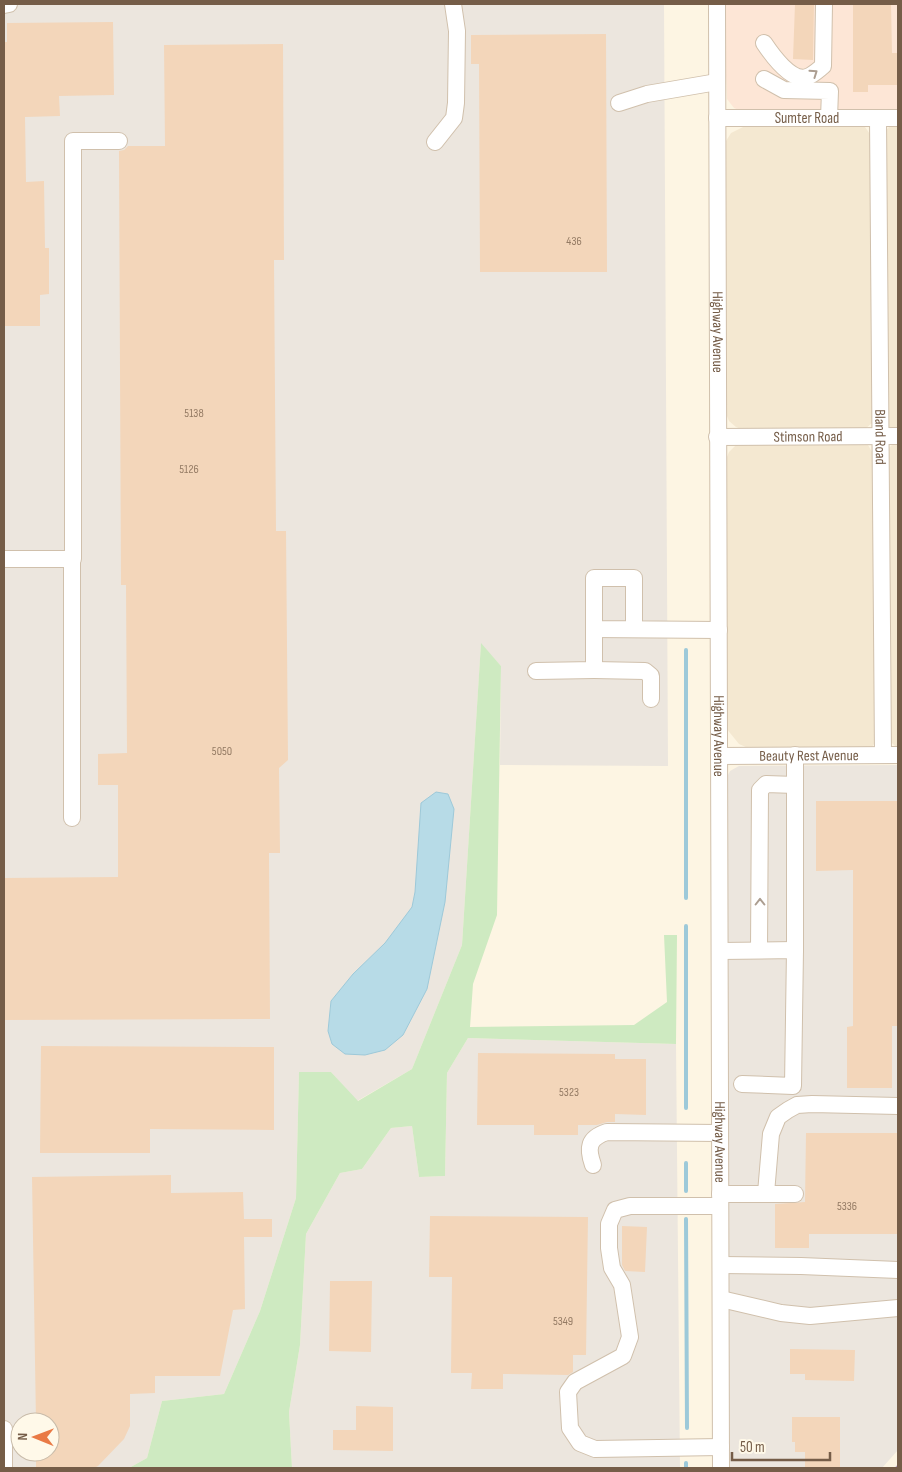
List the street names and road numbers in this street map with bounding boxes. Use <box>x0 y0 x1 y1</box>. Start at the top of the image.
street label: Sumter Road <box>775 109 839 128</box>
street label: Highway Avenue <box>708 291 727 373</box>
street label: Bland Road <box>870 409 890 465</box>
street label: Stimson Road <box>773 427 843 447</box>
street label: Highway Avenue <box>709 695 728 777</box>
street label: Beauty Rest Avenue <box>759 746 859 766</box>
street label: Highway Avenue <box>710 1101 729 1183</box>

